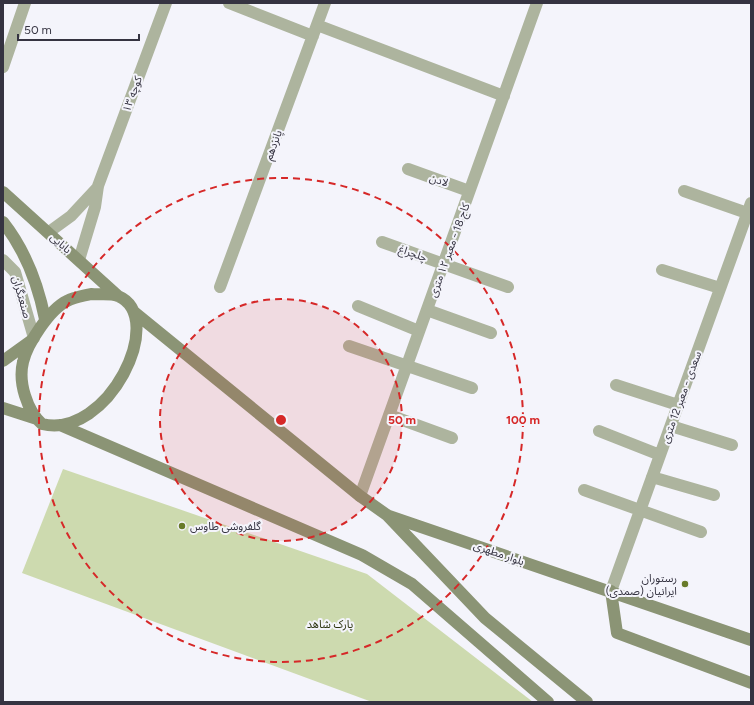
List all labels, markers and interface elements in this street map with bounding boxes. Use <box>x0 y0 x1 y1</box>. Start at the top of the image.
scale bar <box>18 16 139 42</box>
text: 50 m <box>24 23 52 37</box>
street label: کوچه ۱۳ <box>120 74 146 114</box>
street label: پانزدهم <box>262 128 287 163</box>
street label: لادن <box>428 171 450 190</box>
street label: کاج 18 - معبر ۱۲ متری <box>426 201 474 299</box>
street label: بابایی <box>47 231 74 256</box>
street label: چلچراغ <box>397 243 429 265</box>
street label: صنعتگران <box>9 274 34 320</box>
street label: سعدی - معبر 12 متری <box>659 349 704 445</box>
centre of rings <box>274 413 288 427</box>
text: 50 m <box>388 413 416 427</box>
text: 100 m <box>506 413 540 427</box>
place label: گلفروشی طاوس <box>190 520 261 533</box>
marker: گلفروشی طاوس <box>177 521 187 531</box>
street label: بلوار مطهری <box>472 539 526 568</box>
place label: رستوران ایرانیان (صمدی) <box>606 572 677 598</box>
marker: رستوران ایرانیان (صمدی) <box>680 579 690 589</box>
park label: پارک شاهد <box>307 618 353 632</box>

